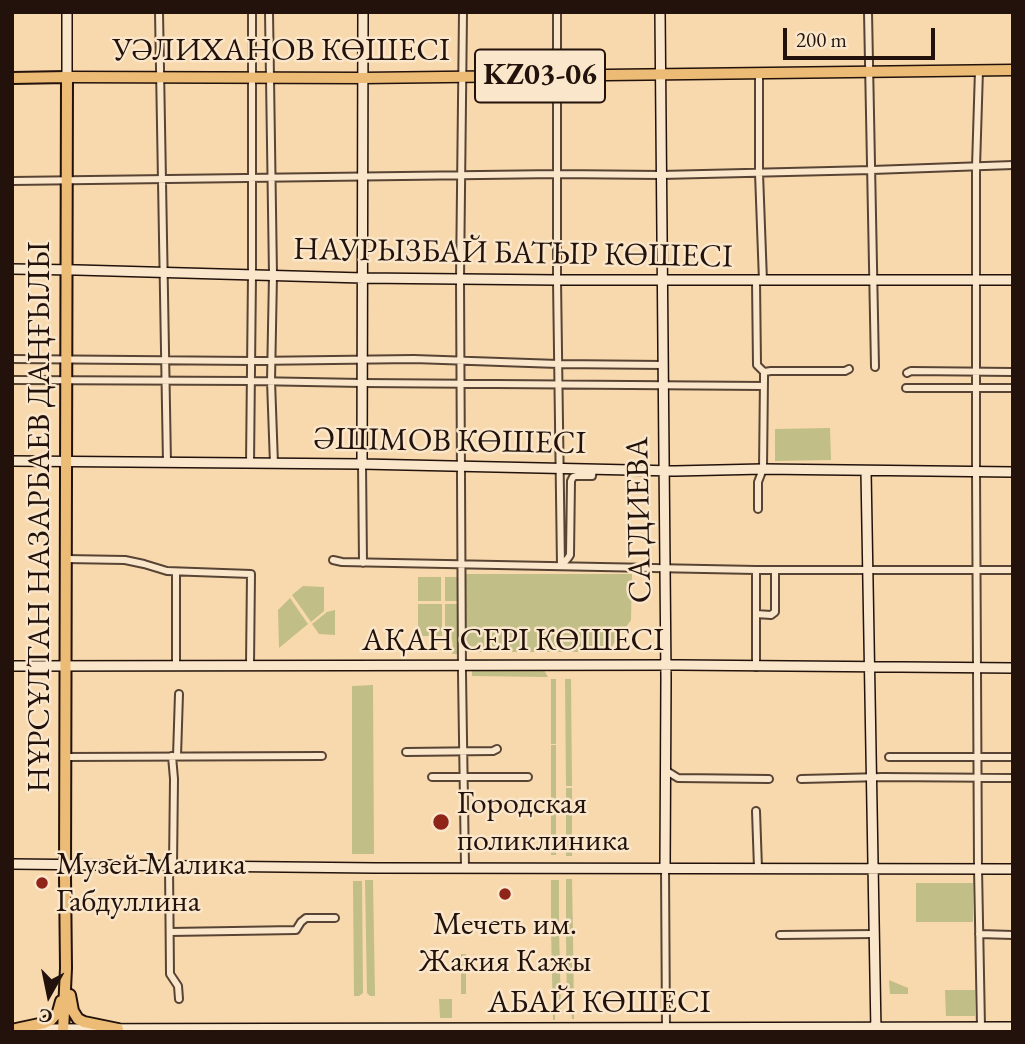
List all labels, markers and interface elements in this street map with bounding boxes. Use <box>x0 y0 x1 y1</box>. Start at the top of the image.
scale bar <box>787 14 939 58</box>
text: 200 m <box>796 26 847 53</box>
street label: УӘЛИХАНОВ КӨШЕСІ <box>112 32 450 70</box>
road number: KZ03-06 <box>475 50 605 102</box>
street label: НАУРЫЗБАЙ БАТЫР КӨШЕСІ <box>293 231 733 277</box>
street label: НҰРСҰЛТАН НАЗАРБАЕВ ДАҢҒЫЛЫ <box>21 241 59 793</box>
street label: ӘШІМОВ КӨШЕСІ <box>313 420 587 464</box>
street label: САГДИЕВА <box>619 436 661 604</box>
street label: АҚАН СЕРІ КӨШЕСІ <box>362 622 664 660</box>
place label: Городская поликлиника <box>457 785 629 860</box>
marker: Городская поликлиника <box>431 812 451 832</box>
place label: Музей Малика Габдуллина <box>56 846 246 921</box>
marker: Музей Малика Габдуллина <box>34 875 50 891</box>
marker: Мечеть им. Жакия Кажы <box>497 886 513 902</box>
place label: Мечеть им. Жакия Кажы <box>419 906 591 981</box>
north arrow <box>14 960 84 1030</box>
street label: АБАЙ КӨШЕСІ <box>487 984 711 1022</box>
text: С <box>37 1003 54 1030</box>

